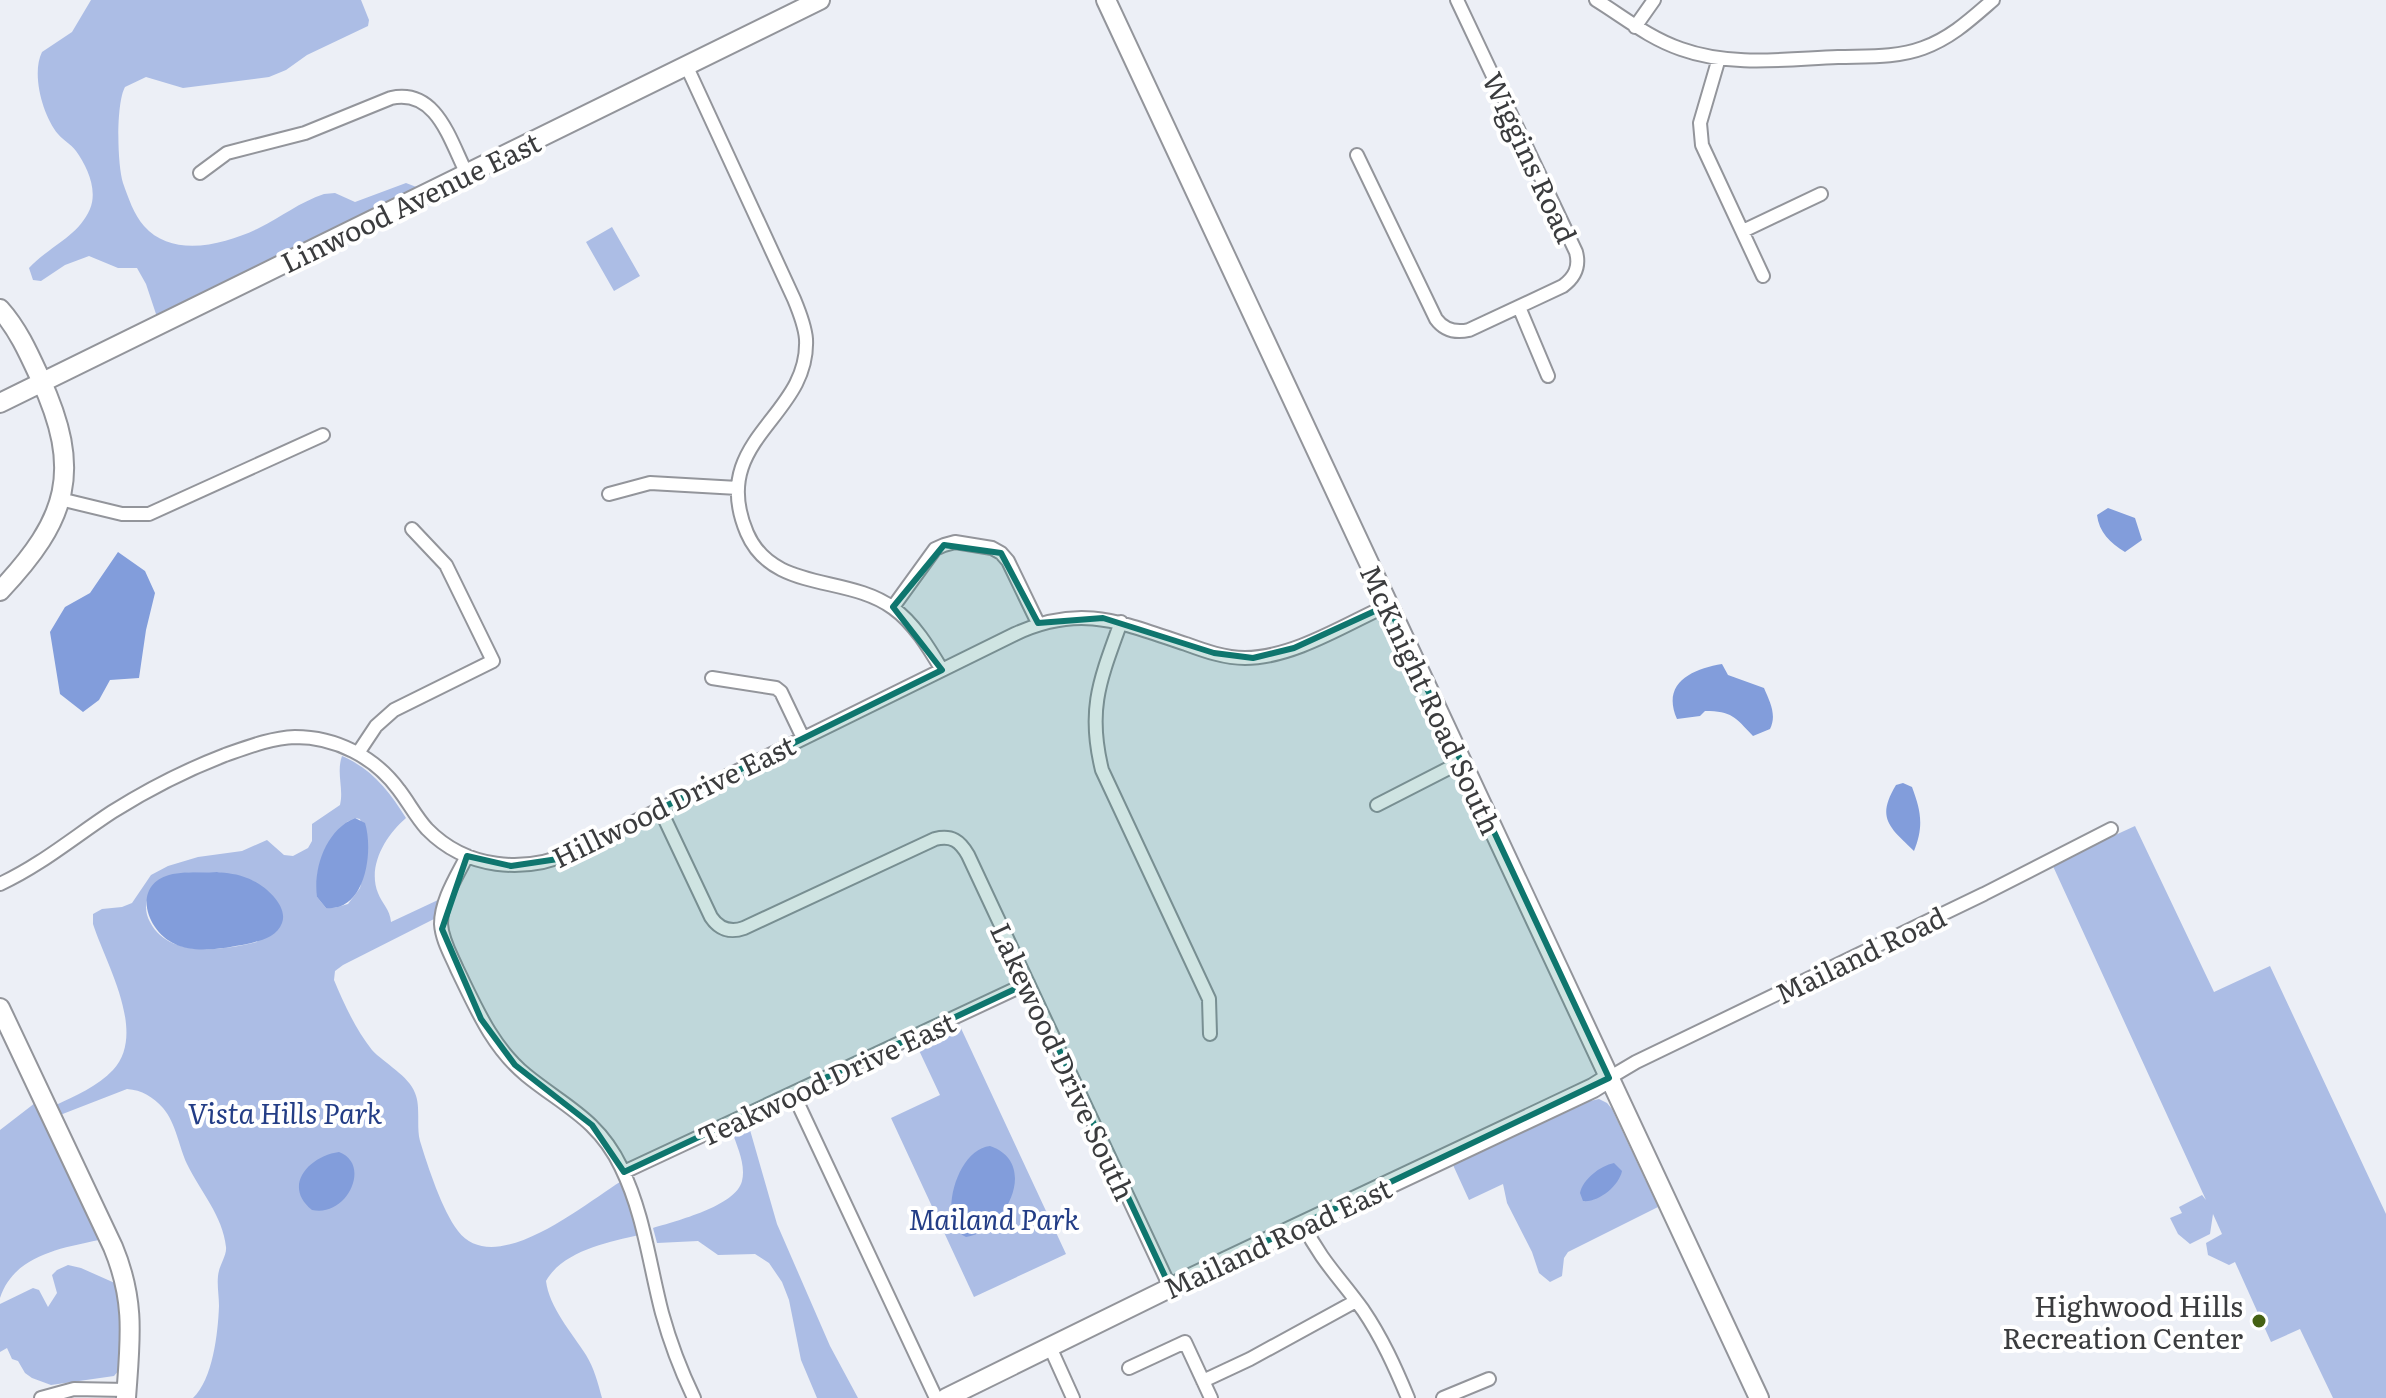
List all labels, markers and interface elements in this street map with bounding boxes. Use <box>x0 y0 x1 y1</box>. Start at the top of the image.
street label: Wiggins Road <box>1473 65 1589 249</box>
street label: Linwood Avenue East <box>273 120 548 282</box>
street label: McKnight Road South <box>1351 557 1513 841</box>
street label: Hillwood Drive East <box>544 723 802 877</box>
street label: Mailand Road <box>1768 895 1952 1013</box>
street label: Lakewood Drive South <box>981 915 1147 1207</box>
street label: Teakwood Drive East <box>690 1000 962 1156</box>
park label: Vista Hills Park <box>188 1091 383 1133</box>
street label: Mailand Road East <box>1156 1165 1398 1308</box>
park label: Mailand Park <box>909 1197 1080 1239</box>
place label: Highwood Hills Recreation Center <box>2002 1284 2244 1358</box>
marker: Highwood Hills Recreation Center <box>2250 1312 2268 1330</box>

